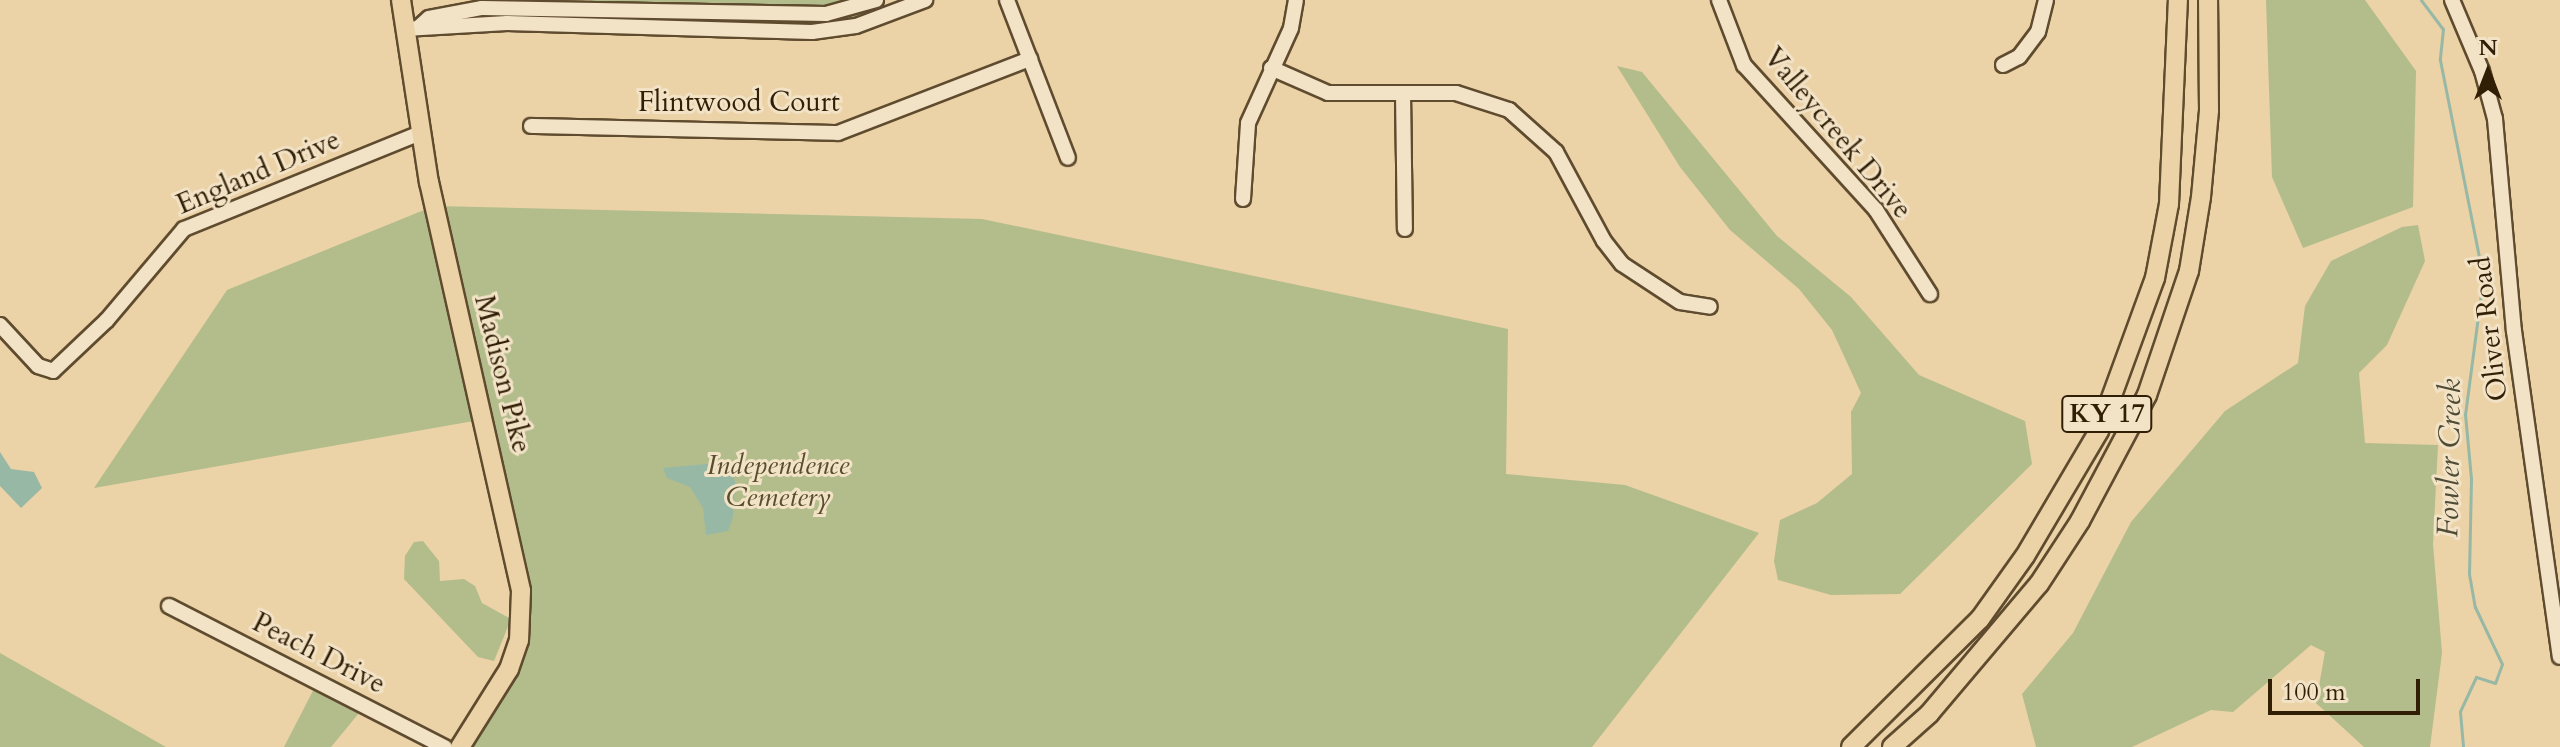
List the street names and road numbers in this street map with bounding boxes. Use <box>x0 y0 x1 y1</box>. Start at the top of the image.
street label: Valleycreek Drive <box>1757 41 1919 225</box>
street label: Flintwood Court <box>638 85 840 119</box>
street label: England Drive <box>171 123 345 221</box>
street label: Oliver Road <box>2463 255 2515 403</box>
street label: Madison Pike <box>467 292 539 456</box>
road number: KY 17 <box>2061 392 2153 436</box>
street label: Peach Drive <box>247 605 391 701</box>

